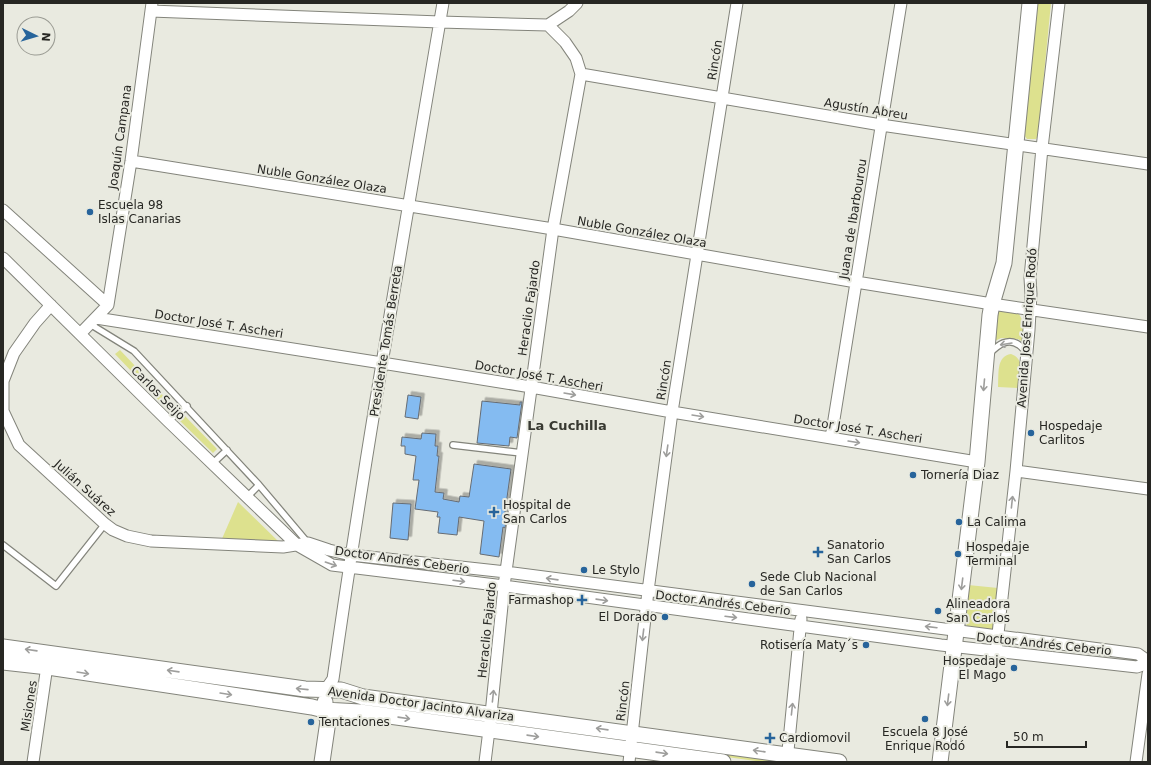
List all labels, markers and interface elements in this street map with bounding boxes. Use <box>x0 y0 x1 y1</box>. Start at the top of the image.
north arrow <box>16 16 56 56</box>
text: N <box>39 32 52 42</box>
street label: Rincón <box>705 39 725 81</box>
street label: Joaquín Campana <box>106 84 134 191</box>
street label: Agustín Abreu <box>823 95 909 123</box>
street label: Juana de Ibarbourou <box>836 158 869 281</box>
street label: Nuble González Olaza <box>256 162 388 196</box>
place label: Escuela 98 Islas Canarias <box>98 198 181 226</box>
marker: Escuela 98 Islas Canarias <box>85 207 95 217</box>
street label: Nuble González Olaza <box>576 214 708 250</box>
street label: Avenida José Enrique Rodó <box>1014 248 1040 408</box>
street label: Heraclio Fajardo <box>515 259 543 357</box>
street label: Presidente Tomás Berreta <box>367 264 405 418</box>
street label: Doctor José T. Ascheri <box>154 307 284 341</box>
one-way arrow <box>1000 340 1013 348</box>
street label: Doctor José T. Ascheri <box>474 358 604 394</box>
street label: Rincón <box>654 359 674 401</box>
street label: Carlos Seijo <box>128 363 188 423</box>
one-way arrow <box>980 378 988 391</box>
one-way arrow <box>563 390 576 398</box>
street label: Doctor José T. Ascheri <box>793 412 923 446</box>
one-way arrow <box>691 413 704 421</box>
district label: La Cuchilla <box>527 418 607 433</box>
place label: Hospedaje Carlitos <box>1039 419 1102 447</box>
marker: Hospedaje Carlitos <box>1026 428 1036 438</box>
one-way arrow <box>847 438 860 446</box>
one-way arrow <box>663 444 671 457</box>
street label: Julián Suárez <box>51 456 118 519</box>
place label: Tornería Diaz <box>920 468 999 482</box>
marker: Tornería Diaz <box>908 470 918 480</box>
one-way arrow <box>1009 496 1016 509</box>
place label: Hospital de San Carlos <box>503 498 571 526</box>
marker: Hospital de San Carlos <box>488 506 500 518</box>
place label: La Calima <box>967 515 1026 529</box>
marker: La Calima <box>954 517 964 527</box>
place label: Sanatorio San Carlos <box>827 538 891 566</box>
place label: Hospedaje Terminal <box>965 540 1029 568</box>
street label: Doctor Andrés Ceberio <box>334 544 470 576</box>
marker: Sanatorio San Carlos <box>812 546 824 558</box>
marker: Hospedaje Terminal <box>953 549 963 559</box>
one-way arrow <box>324 560 336 568</box>
place label: Le Stylo <box>592 563 640 577</box>
marker: Le Stylo <box>579 565 589 575</box>
place label: Sede Club Nacional de San Carlos <box>760 570 876 598</box>
one-way arrow <box>546 575 559 582</box>
one-way arrow <box>453 577 466 585</box>
one-way arrow <box>958 577 966 590</box>
marker: Sede Club Nacional de San Carlos <box>747 579 757 589</box>
street label: Heraclio Fajardo <box>475 581 499 679</box>
street label: Doctor Andrés Ceberio <box>655 588 791 618</box>
place label: Farmashop <box>508 593 574 607</box>
marker: Farmashop <box>577 595 587 605</box>
one-way arrow <box>595 596 608 604</box>
place label: Alineadora San Carlos <box>946 597 1010 625</box>
marker: Alineadora San Carlos <box>933 606 943 616</box>
place label: El Dorado <box>598 610 657 624</box>
marker: El Dorado <box>660 612 670 622</box>
one-way arrow <box>724 613 737 621</box>
one-way arrow <box>925 623 938 631</box>
one-way arrow <box>639 628 647 641</box>
street label: Doctor Andrés Ceberio <box>976 630 1112 658</box>
place label: Rotisería Maty´s <box>760 638 858 652</box>
marker: Rotisería Maty´s <box>861 640 871 650</box>
one-way arrow <box>25 646 38 654</box>
place label: Hospedaje El Mago <box>943 654 1006 682</box>
marker: Hospedaje El Mago <box>1009 663 1019 673</box>
one-way arrow <box>167 667 180 674</box>
one-way arrow <box>76 669 89 677</box>
street label: Misiones <box>18 679 40 733</box>
street label: Rincón <box>614 680 632 722</box>
street label: Avenida Doctor Jacinto Alvariza <box>327 684 515 724</box>
one-way arrow <box>296 685 309 692</box>
one-way arrow <box>489 689 497 702</box>
one-way arrow <box>219 690 232 698</box>
one-way arrow <box>944 693 951 706</box>
one-way arrow <box>788 703 796 716</box>
one-way arrow <box>398 714 411 722</box>
marker: Escuela 8 José Enrique Rodó <box>920 714 930 724</box>
place label: Tentaciones <box>318 715 390 729</box>
marker: Tentaciones <box>306 717 316 727</box>
scale bar <box>1007 723 1086 749</box>
one-way arrow <box>596 725 609 733</box>
place label: Escuela 8 José Enrique Rodó <box>882 725 968 753</box>
text: 50 m <box>1013 730 1044 744</box>
place label: Cardiomovil <box>779 731 851 745</box>
one-way arrow <box>526 732 539 740</box>
marker: Cardiomovil <box>764 732 776 744</box>
one-way arrow <box>753 747 766 755</box>
one-way arrow <box>655 749 668 757</box>

